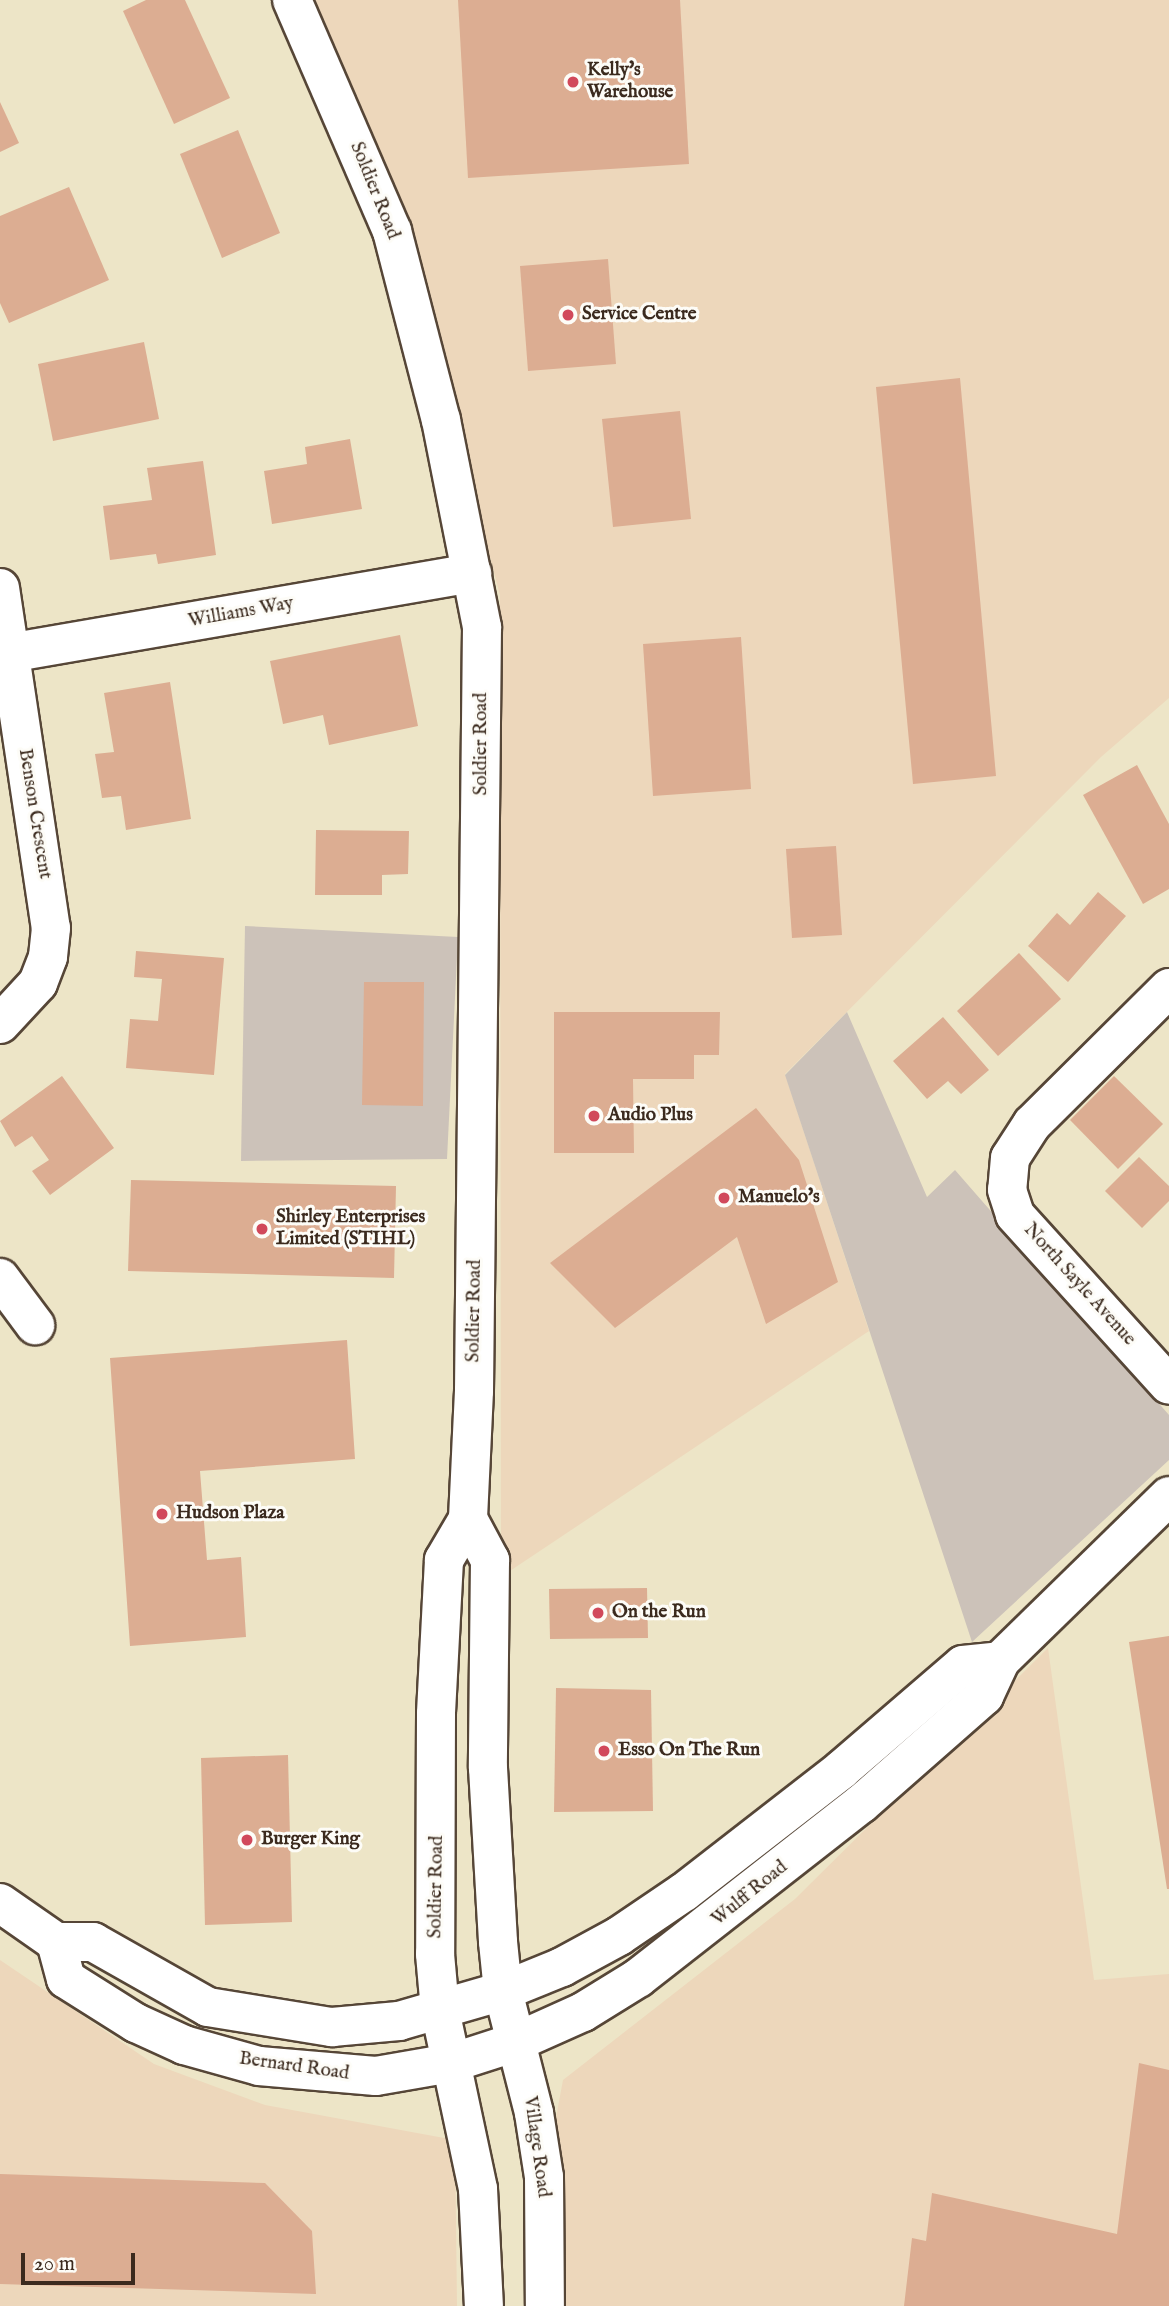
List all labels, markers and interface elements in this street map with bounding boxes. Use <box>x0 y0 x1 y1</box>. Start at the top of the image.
place label: Kelly's Warehouse <box>587 60 673 104</box>
marker: Kelly's Warehouse <box>565 74 581 90</box>
street label: Soldier Road <box>344 139 404 243</box>
place label: Service Centre <box>582 304 697 326</box>
marker: Service Centre <box>560 307 576 323</box>
street label: Williams Way <box>186 593 296 633</box>
street label: Soldier Road <box>471 693 493 795</box>
street label: Benson Crescent <box>12 747 56 881</box>
place label: Audio Plus <box>608 1105 693 1127</box>
marker: Audio Plus <box>586 1108 602 1124</box>
place label: Manuelo's <box>738 1187 820 1209</box>
marker: Manuelo's <box>716 1190 732 1206</box>
place label: Shirley Enterprises Limited (STIHL) <box>276 1207 425 1251</box>
street label: North Sayle Avenue <box>1018 1219 1140 1351</box>
marker: Shirley Enterprises Limited (STIHL) <box>254 1221 270 1237</box>
street label: Soldier Road <box>463 1259 487 1363</box>
place label: Hudson Plaza <box>176 1503 285 1525</box>
marker: Hudson Plaza <box>154 1506 170 1522</box>
place label: On the Run <box>612 1602 706 1624</box>
marker: On the Run <box>590 1605 606 1621</box>
place label: Esso On The Run <box>618 1740 760 1762</box>
marker: Esso On The Run <box>596 1743 612 1759</box>
place label: Burger King <box>261 1829 360 1851</box>
marker: Burger King <box>239 1832 255 1848</box>
street label: Soldier Road <box>425 1835 449 1939</box>
street label: Wulff Road <box>707 1856 793 1932</box>
street label: Bernard Road <box>238 2048 350 2086</box>
street label: Village Road <box>518 2095 554 2199</box>
scale bar <box>24 2240 138 2284</box>
text: 20 m <box>34 2251 75 2278</box>

